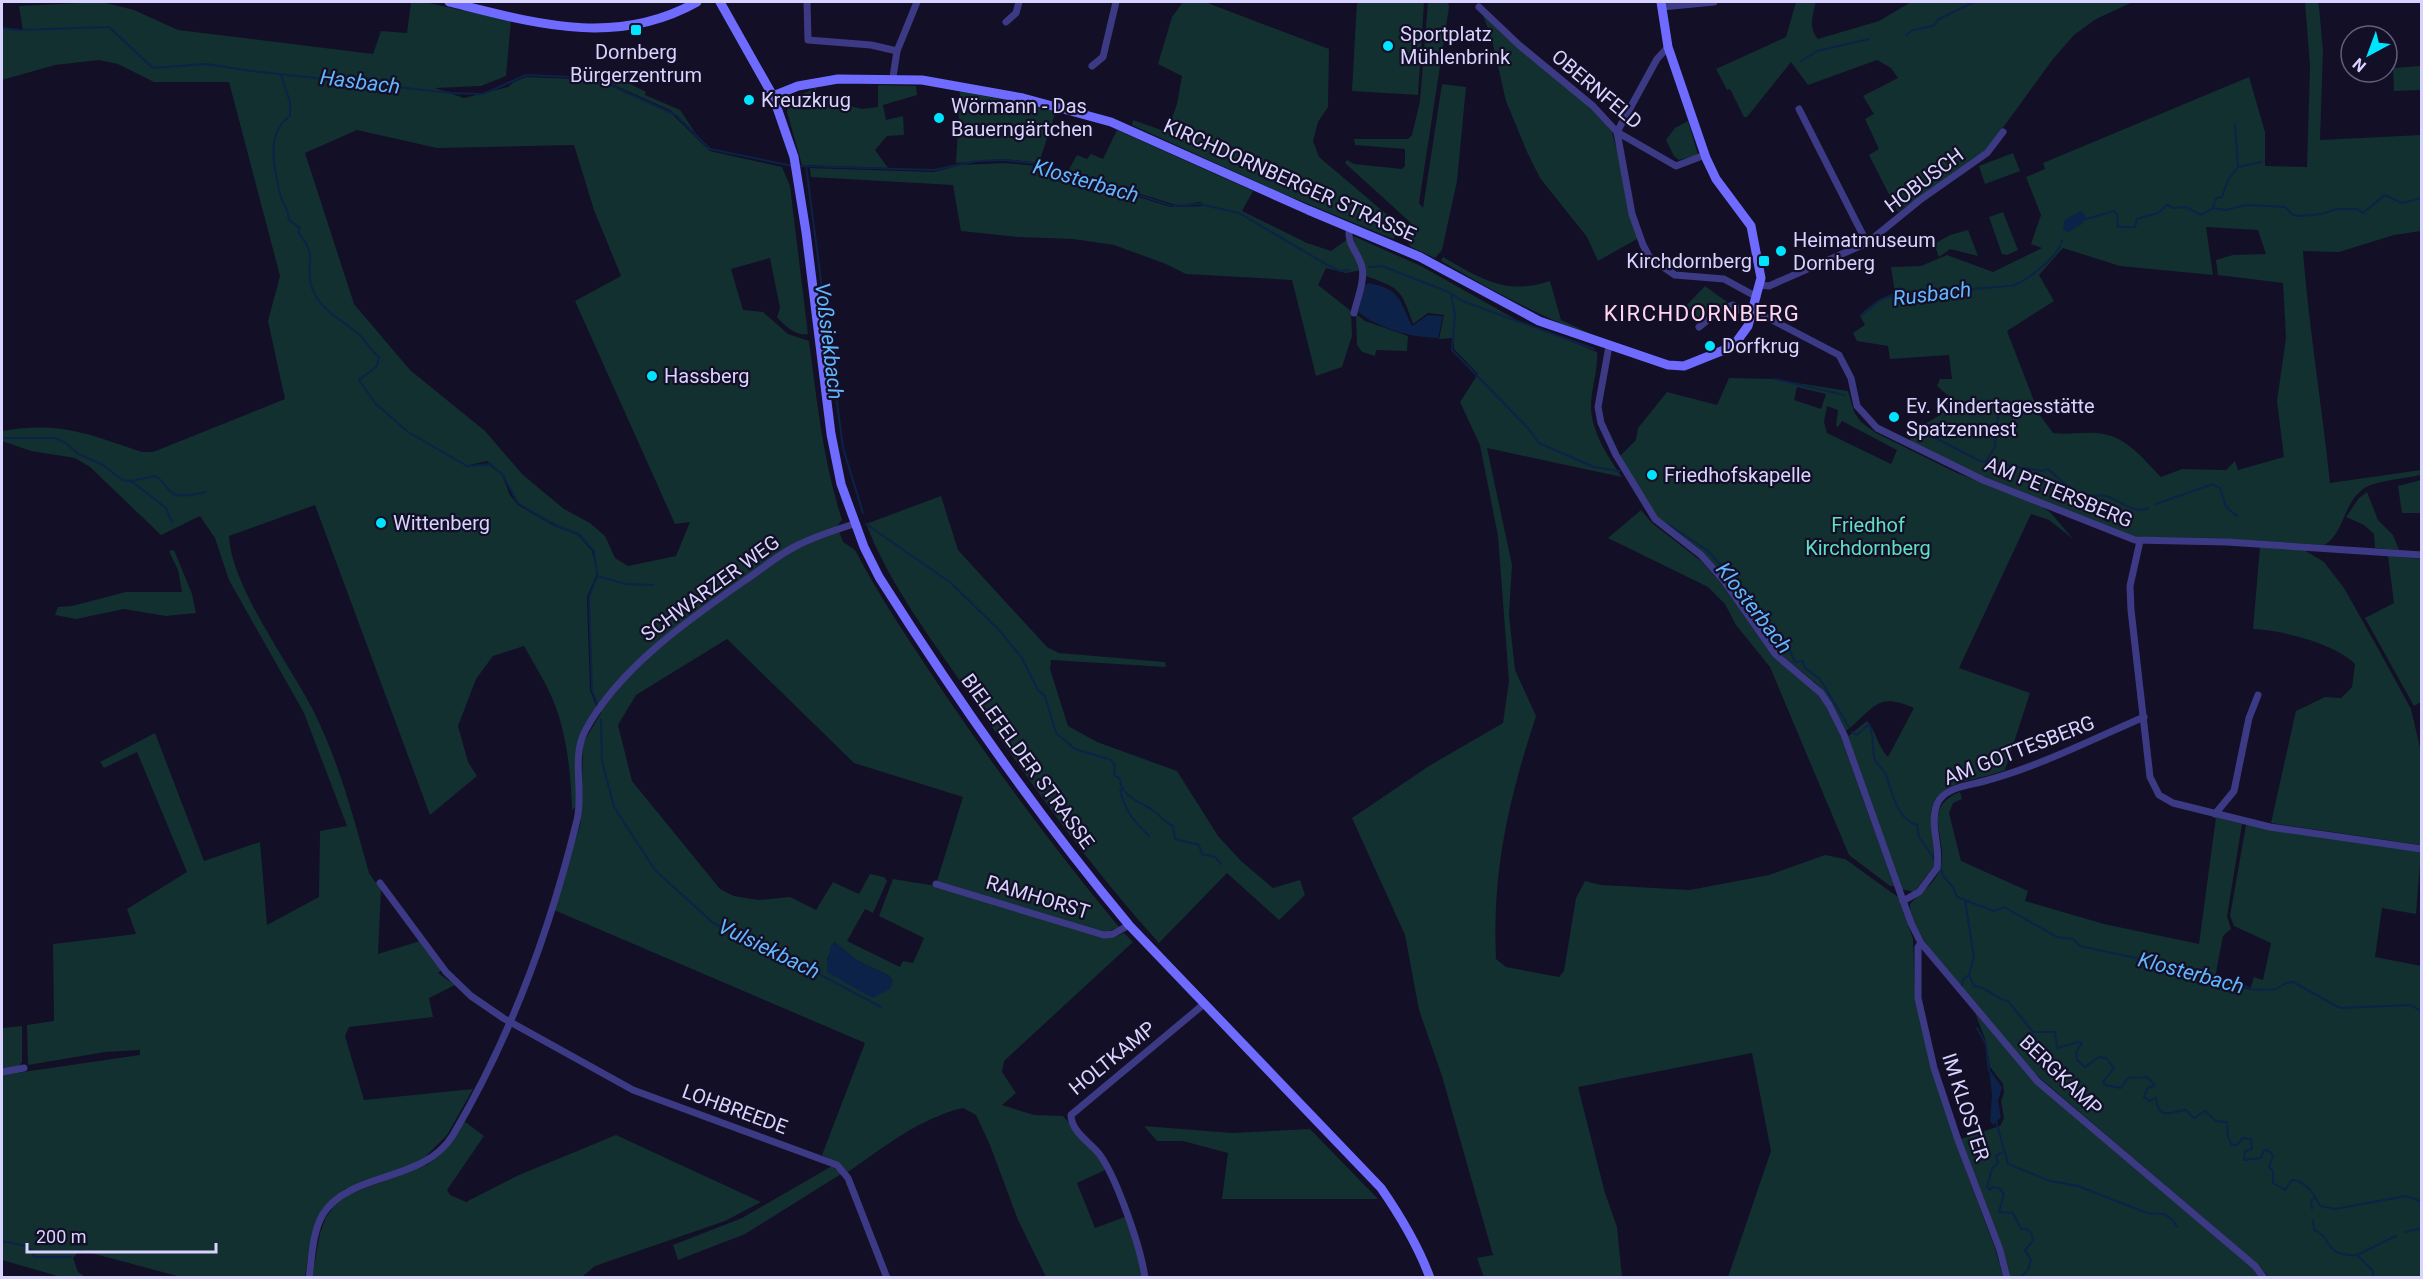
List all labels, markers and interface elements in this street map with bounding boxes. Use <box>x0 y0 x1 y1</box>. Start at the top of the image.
place label: Sportplatz Mühlenbrink <box>1400 22 1511 69</box>
marker: Dornberg Bürgerzentrum <box>629 23 643 37</box>
north arrow <box>2339 24 2399 84</box>
marker: Sportplatz Mühlenbrink <box>1381 39 1395 53</box>
place label: Dornberg Bürgerzentrum <box>570 40 702 87</box>
street label: OBERNFELD <box>1547 44 1647 134</box>
text: N <box>2349 54 2370 76</box>
water label: Hasbach <box>319 65 401 99</box>
place label: Kreuzkrug <box>761 88 851 112</box>
marker: Kreuzkrug <box>742 93 756 107</box>
place label: Wörmann - Das Bauerngärtchen <box>951 94 1093 141</box>
marker: Wörmann - Das Bauerngärtchen <box>932 111 946 125</box>
street label: KIRCHDORNBERGER STRASSE <box>1160 113 1420 247</box>
street label: HOBUSCH <box>1880 143 1968 217</box>
water label: Klosterbach <box>1030 154 1142 208</box>
place label: Heimatmuseum Dornberg <box>1793 228 1936 275</box>
marker: Heimatmuseum Dornberg <box>1774 244 1788 258</box>
place label: Kirchdornberg <box>1626 249 1752 273</box>
marker: Kirchdornberg <box>1757 254 1771 268</box>
water label: Rusbach <box>1891 277 1973 311</box>
water label: Voßsiekbach <box>810 281 848 401</box>
district label: KIRCHDORNBERG <box>1604 301 1800 326</box>
place label: Dorfkrug <box>1722 334 1800 358</box>
marker: Dorfkrug <box>1703 339 1717 353</box>
place label: Hassberg <box>664 364 749 388</box>
marker: Hassberg <box>645 369 659 383</box>
place label: Ev. Kindertagesstätte Spatzennest <box>1906 394 2095 441</box>
marker: Ev. Kindertagesstätte Spatzennest <box>1887 410 1901 424</box>
street label: AM PETERSBERG <box>1982 451 2136 533</box>
place label: Friedhofskapelle <box>1664 463 1811 487</box>
marker: Friedhofskapelle <box>1645 468 1659 482</box>
place label: Wittenberg <box>393 511 490 535</box>
park label: Friedhof Kirchdornberg <box>1805 513 1931 560</box>
marker: Wittenberg <box>374 516 388 530</box>
street label: SCHWARZER WEG <box>636 530 784 646</box>
water label: Klosterbach <box>1711 558 1797 658</box>
street label: BIELEFELDER STRASSE <box>956 669 1100 853</box>
street label: AM GOTTESBERG <box>1940 710 2098 790</box>
street label: RAMHORST <box>983 870 1093 924</box>
water label: Vulsiekbach <box>714 914 824 984</box>
water label: Klosterbach <box>2135 947 2247 999</box>
street label: HOLTKAMP <box>1064 1016 1160 1100</box>
street label: BERGKAMP <box>2015 1030 2107 1120</box>
street label: IM KLOSTER <box>1937 1050 1995 1164</box>
street label: LOHBREEDE <box>679 1079 791 1139</box>
scale bar <box>27 1216 216 1254</box>
text: 200 m <box>36 1226 87 1247</box>

